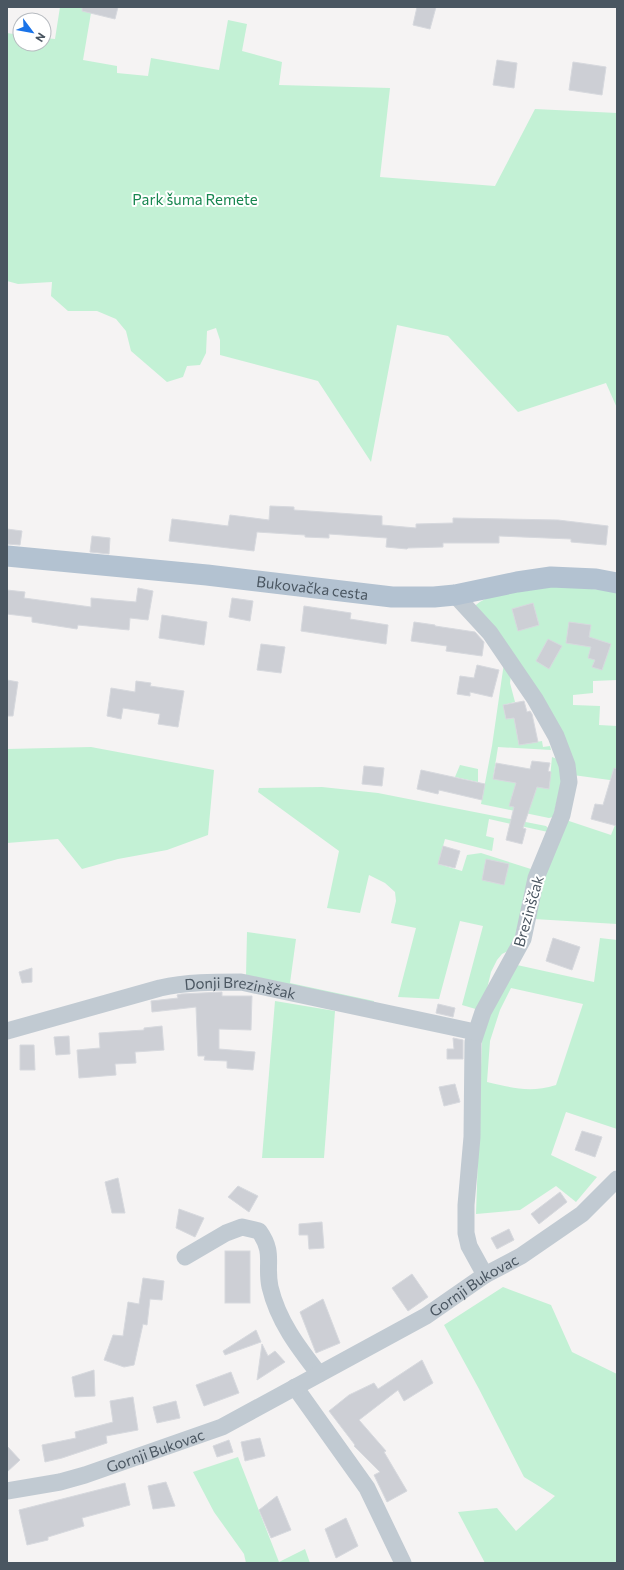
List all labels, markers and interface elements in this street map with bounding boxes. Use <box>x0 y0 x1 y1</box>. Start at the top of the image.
north arrow <box>12 12 52 52</box>
text: N <box>33 31 49 45</box>
park label: Park šuma Remete <box>132 190 258 208</box>
street label: Bukovačka cesta <box>255 572 369 603</box>
street label: Brezinščak <box>509 873 547 949</box>
street label: Donji Brezinščak <box>184 973 298 1003</box>
street label: Gornji Bukovac <box>425 1250 521 1320</box>
street label: Gornji Bukovac <box>104 1425 206 1476</box>

